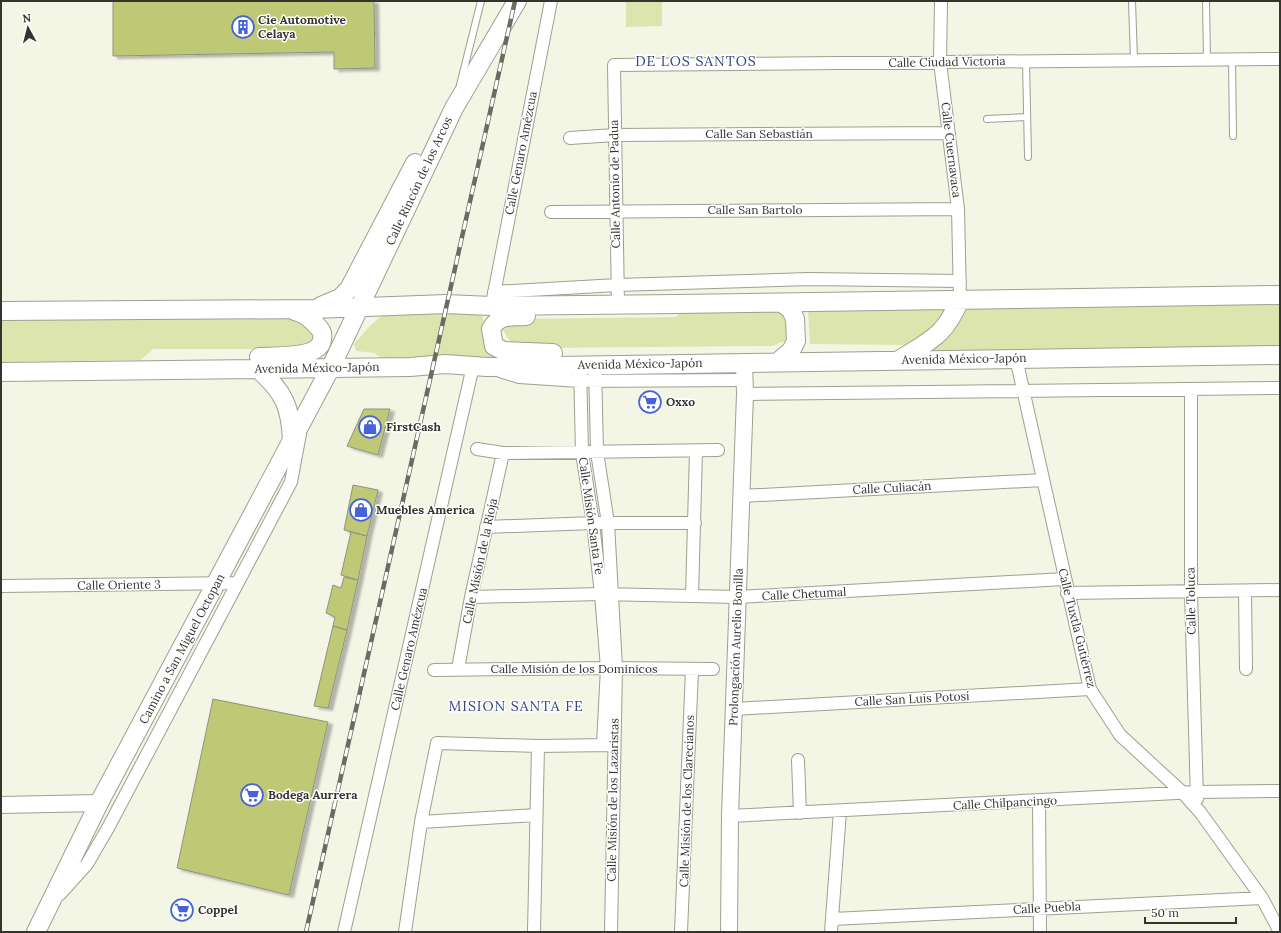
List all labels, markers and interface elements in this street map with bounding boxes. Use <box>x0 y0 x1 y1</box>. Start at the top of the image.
north arrow <box>8 8 48 48</box>
text: N <box>22 11 32 26</box>
place label: Cie Automotive Celaya <box>258 12 347 41</box>
building icon: Cie Automotive Celaya <box>230 14 256 40</box>
district label: DE LOS SANTOS <box>635 52 757 70</box>
street label: Calle Ciudad Victoria <box>888 53 1006 70</box>
street label: Calle Genaro Amézcua <box>501 90 540 216</box>
street label: Calle Cuernavaca <box>938 101 965 199</box>
street label: Calle Rincón de los Arcos <box>382 114 455 247</box>
street label: Calle Antonio de Padua <box>606 120 623 248</box>
street label: Calle San Sebastián <box>705 126 813 141</box>
street label: Calle San Bartolo <box>707 202 803 217</box>
street label: Avenida México-Japón <box>900 350 1027 367</box>
street label: Avenida México-Japón <box>576 355 703 372</box>
street label: Avenida México-Japón <box>253 359 380 376</box>
supermarket icon: Oxxo <box>637 389 663 415</box>
place label: Oxxo <box>666 394 695 409</box>
shop icon: FirstCash <box>357 414 383 440</box>
place label: FirstCash <box>386 419 441 434</box>
street label: Calle Misión Santa Fe <box>576 456 607 576</box>
street label: Calle Culiacán <box>852 478 932 497</box>
shop icon: Muebles America <box>348 497 374 523</box>
street label: Calle Misión de la Rioja <box>459 497 500 625</box>
place label: Muebles America <box>376 502 476 517</box>
street label: Calle Tuxtla Gutiérrez <box>1055 566 1100 689</box>
street label: Calle Toluca <box>1182 567 1199 635</box>
street label: Prolongación Aurelio Bonilla <box>725 568 746 726</box>
street label: Camino a San Miguel Octopan <box>135 571 228 727</box>
street label: Calle Oriente 3 <box>77 576 161 593</box>
street label: Calle Chetumal <box>761 584 847 603</box>
street label: Calle Genaro Amézcua <box>387 586 430 712</box>
street label: Calle Misión de los Dominicos <box>491 661 658 676</box>
street label: Calle San Luis Potosí <box>854 688 970 709</box>
district label: MISION SANTA FE <box>448 697 584 715</box>
street label: Calle Misión de los Clarecianos <box>676 714 697 887</box>
street label: Calle Misión de los Lazaristas <box>604 718 621 882</box>
supermarket icon: Bodega Aurrera <box>239 782 265 808</box>
place label: Bodega Aurrera <box>268 787 358 802</box>
street label: Calle Chilpancingo <box>953 792 1057 813</box>
supermarket icon: Coppel <box>169 897 195 923</box>
street label: Calle Puebla <box>1013 898 1081 917</box>
scale bar <box>1145 899 1236 925</box>
place label: Coppel <box>198 902 238 917</box>
text: 50 m <box>1151 905 1179 920</box>

